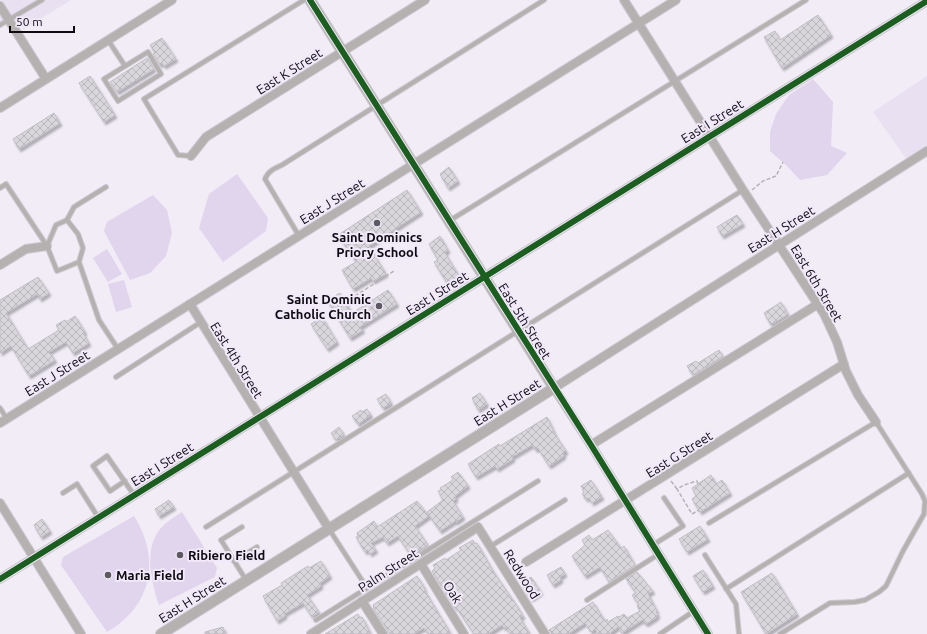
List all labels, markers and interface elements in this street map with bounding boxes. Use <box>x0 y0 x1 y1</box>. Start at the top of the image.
scale bar <box>10 8 74 34</box>
text: 50 m <box>16 15 43 28</box>
street label: East K Street <box>254 45 324 97</box>
street label: East I Street <box>678 96 746 146</box>
street label: East J Street <box>297 176 367 226</box>
street label: East H Street <box>745 203 817 255</box>
marker: Saint Dominics Priory School <box>372 218 382 228</box>
place label: Saint Dominics Priory School <box>332 230 422 259</box>
street label: East 6th Street <box>789 242 845 324</box>
street label: East I Street <box>403 268 471 318</box>
street label: East 5th Street <box>496 280 554 362</box>
place label: Saint Dominic Catholic Church <box>275 292 372 321</box>
marker: Saint Dominic Catholic Church <box>374 301 384 311</box>
street label: East 4th Street <box>208 319 266 401</box>
street label: East J Street <box>22 348 92 398</box>
street label: East H Street <box>471 376 543 428</box>
street label: East G Street <box>643 428 715 480</box>
street label: East I Street <box>128 439 196 489</box>
street label: Palm Street <box>356 546 420 594</box>
street label: Redwood <box>501 547 543 601</box>
place label: Ribiero Field <box>188 548 265 562</box>
marker: Ribiero Field <box>175 550 185 560</box>
place label: Maria Field <box>116 568 184 582</box>
marker: Maria Field <box>103 570 113 580</box>
street label: East H Street <box>156 573 228 625</box>
street label: Oak <box>441 578 465 606</box>

